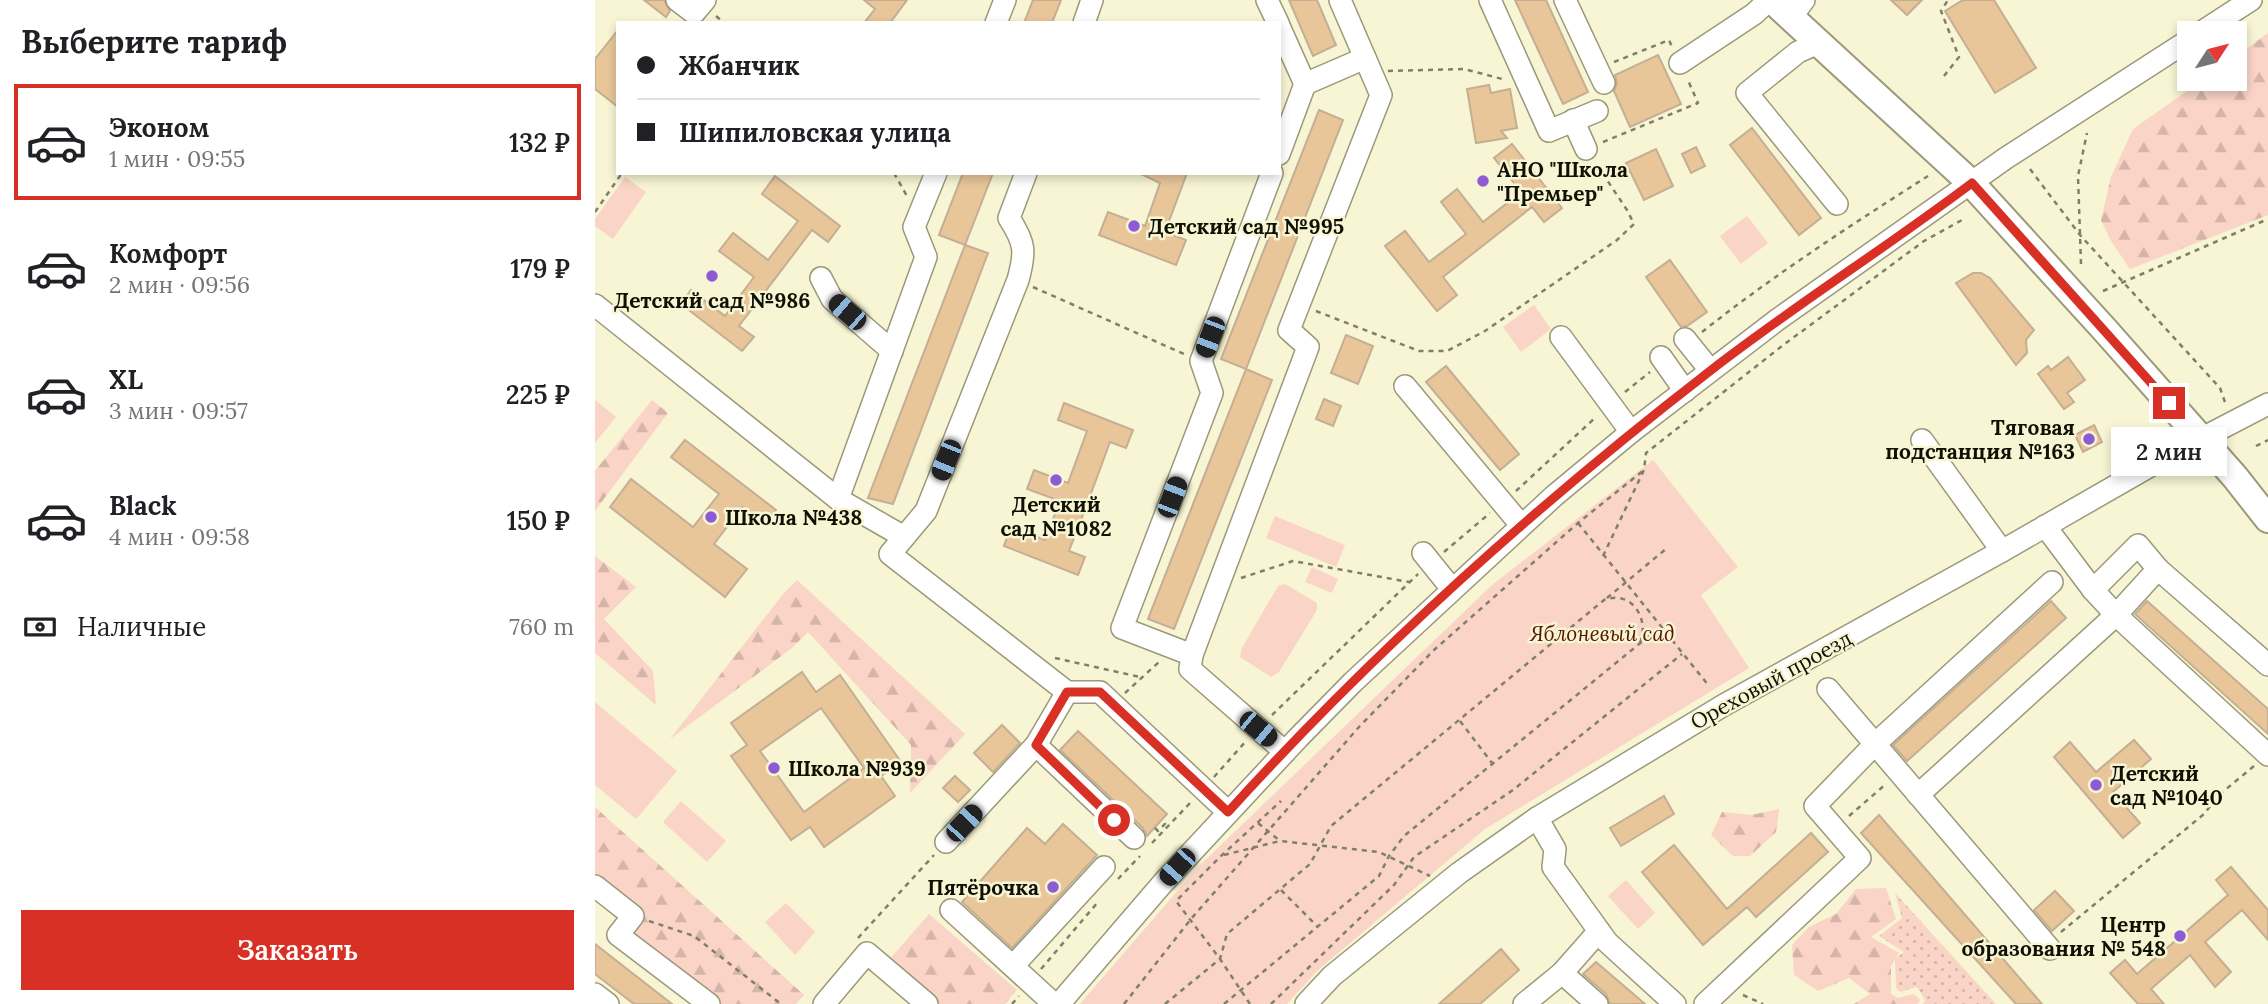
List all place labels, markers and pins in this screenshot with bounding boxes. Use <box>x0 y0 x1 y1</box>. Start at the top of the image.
place label: АНО "Школа "Премьер" <box>1497 156 1628 207</box>
marker: АНО "Школа "Премьер" <box>1475 173 1491 189</box>
place label: Детский сад №995 <box>1148 213 1344 240</box>
marker: Детский сад №995 <box>1126 218 1142 234</box>
marker: Детский сад №986 <box>704 268 720 284</box>
place label: Детский сад №986 <box>614 287 810 314</box>
place label: Тяговая подстанция №163 <box>1885 414 2075 465</box>
marker: Тяговая подстанция №163 <box>2081 431 2097 447</box>
marker: Детский сад №1082 <box>1048 472 1064 488</box>
place label: Детский сад №1082 <box>1000 491 1112 542</box>
place label: Школа №438 <box>725 504 862 531</box>
marker: Школа №438 <box>703 509 719 525</box>
place label: Школа №939 <box>788 755 926 782</box>
marker: Школа №939 <box>766 760 782 776</box>
place label: Детский сад №1040 <box>2110 760 2223 811</box>
marker: Детский сад №1040 <box>2088 777 2104 793</box>
place label: Пятёрочка <box>927 874 1039 901</box>
marker: Пятёрочка <box>1045 879 1061 895</box>
place label: Центр образования № 548 <box>1961 911 2166 962</box>
marker: Центр образования № 548 <box>2172 928 2188 944</box>

